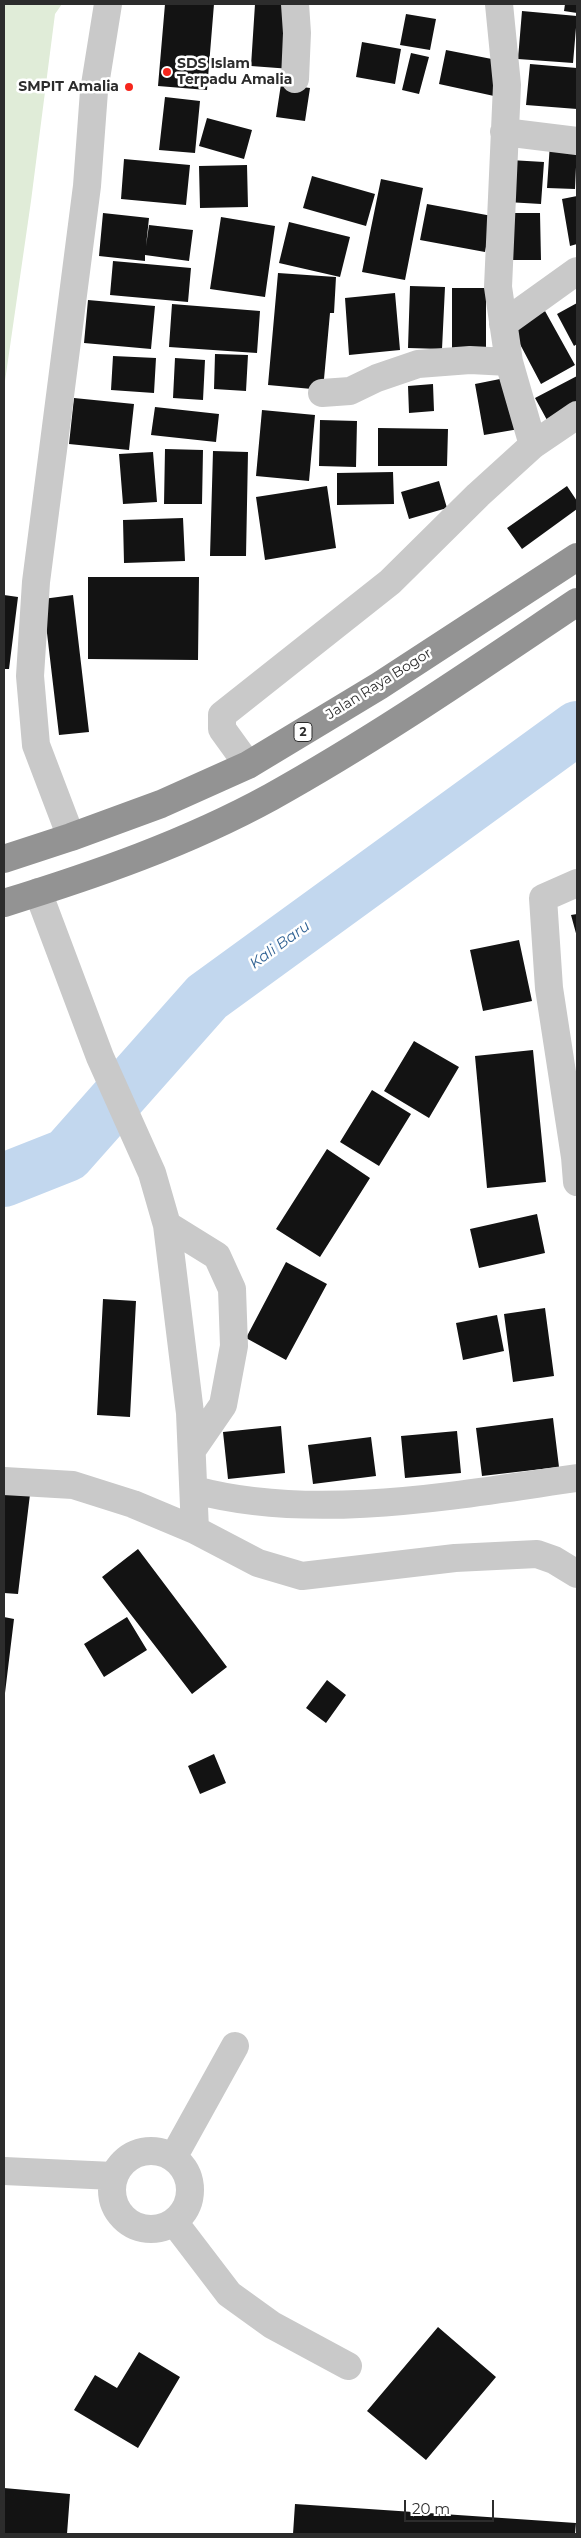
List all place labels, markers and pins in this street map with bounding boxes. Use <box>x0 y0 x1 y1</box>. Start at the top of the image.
place label: SDS Islam Terpadu Amalia <box>177 56 292 88</box>
marker: SDS Islam Terpadu Amalia <box>161 66 173 78</box>
place label: SMPIT Amalia <box>18 79 119 95</box>
marker: SMPIT Amalia <box>123 81 135 93</box>

